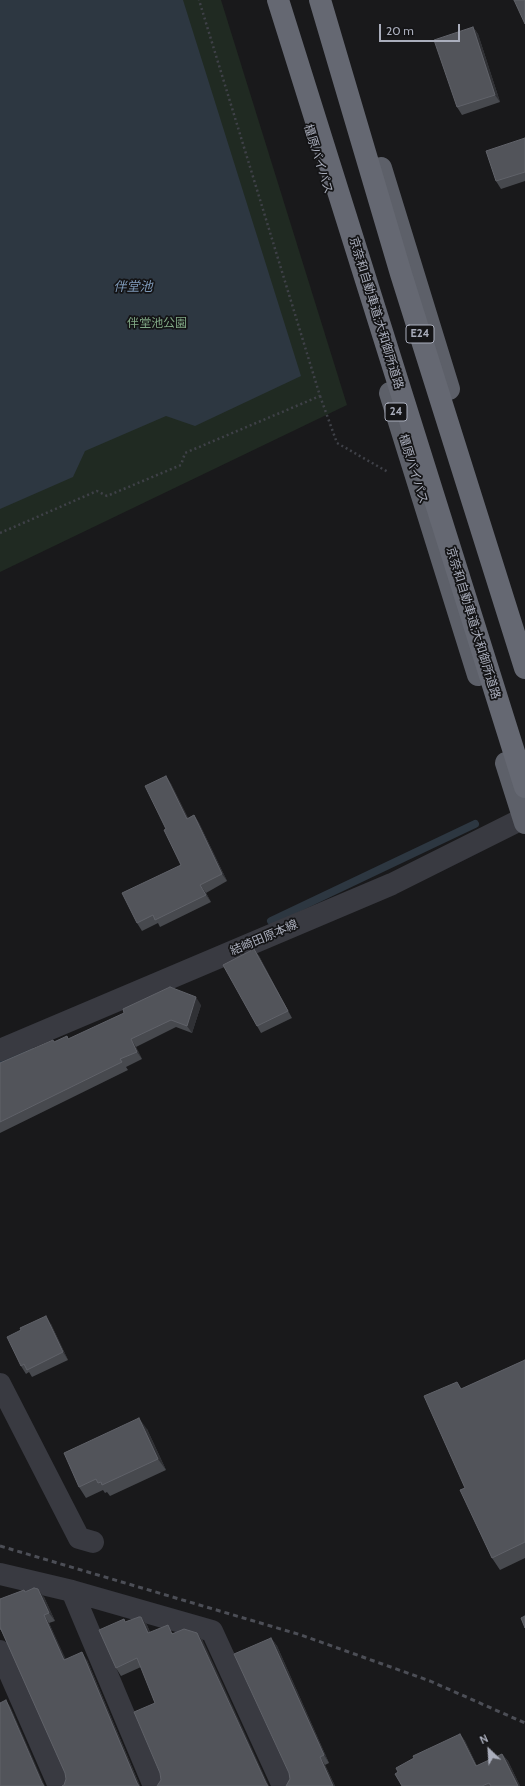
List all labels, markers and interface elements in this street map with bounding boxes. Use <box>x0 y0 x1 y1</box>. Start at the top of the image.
scale bar <box>381 16 462 42</box>
text: 20 m <box>386 23 414 38</box>
street label: 橿原バイパス <box>301 122 335 196</box>
street label: 京奈和自動車道;大和御所道路 <box>346 235 406 391</box>
water label: 伴堂池 <box>114 279 152 295</box>
park label: 伴堂池公園 <box>127 316 187 330</box>
road number: E24 <box>406 325 434 343</box>
road number: 24 <box>385 403 407 421</box>
street label: 橿原バイパス <box>396 432 430 506</box>
street label: 京奈和自動車道;大和御所道路 <box>443 545 503 701</box>
street label: 結崎田原本線 <box>228 917 300 959</box>
north arrow <box>469 1730 509 1770</box>
text: N <box>477 1731 490 1747</box>

